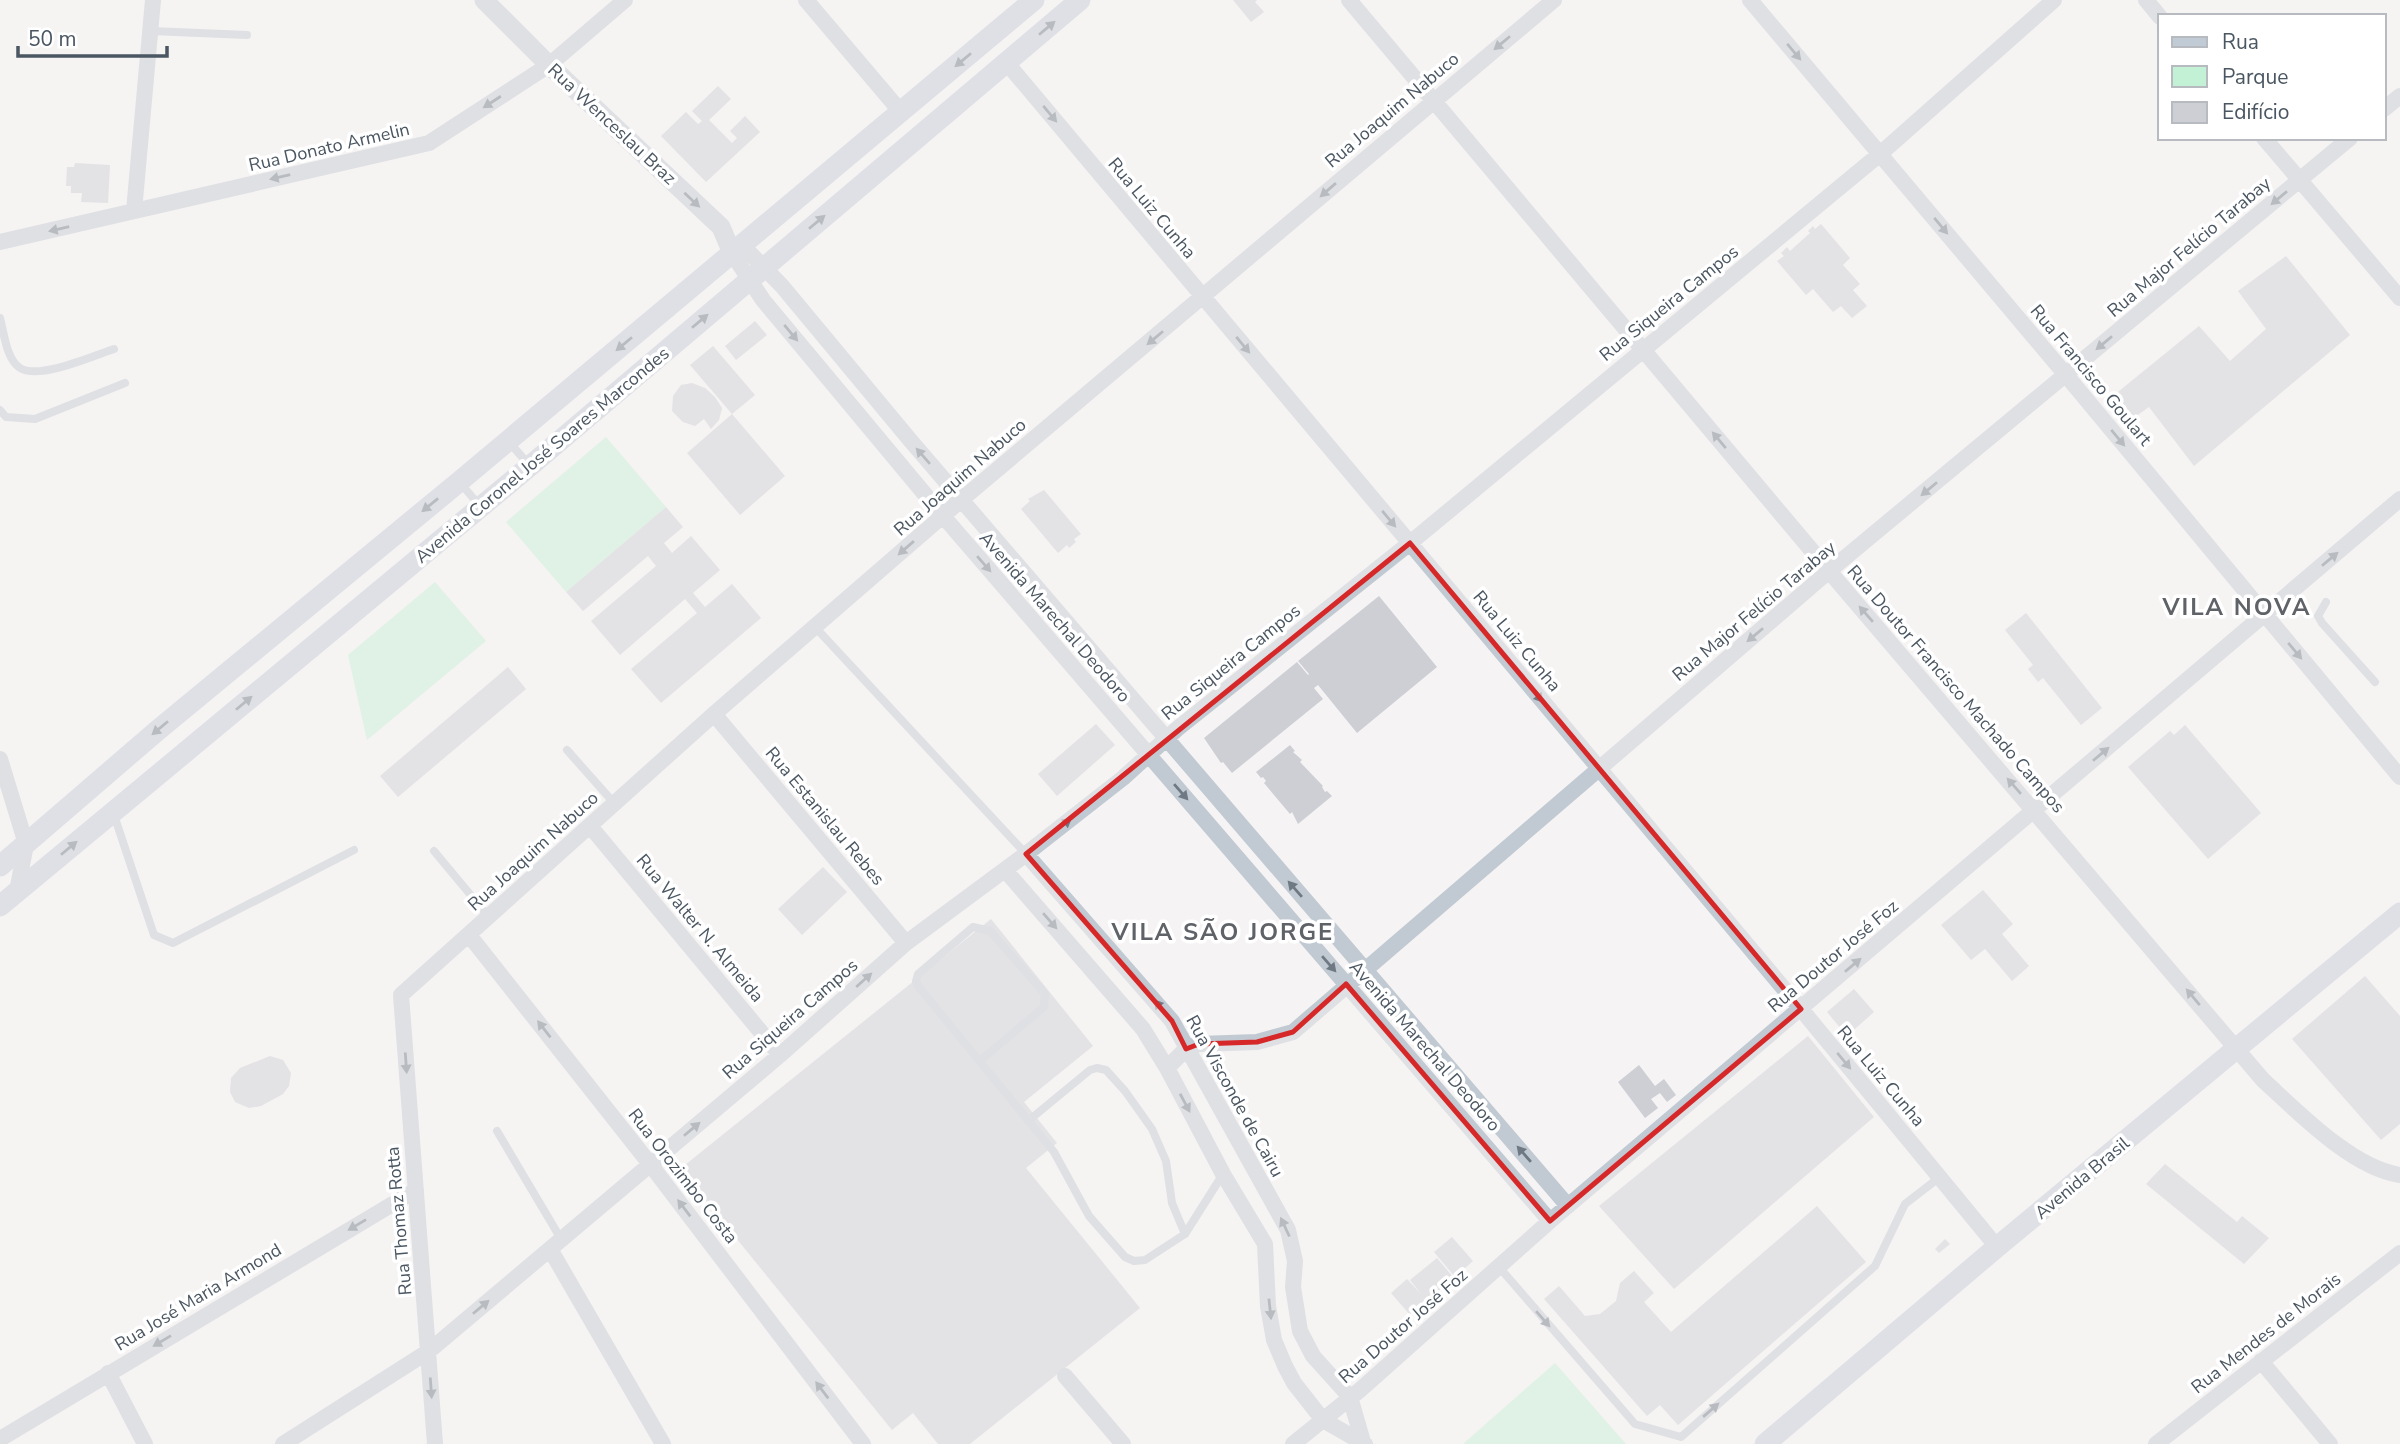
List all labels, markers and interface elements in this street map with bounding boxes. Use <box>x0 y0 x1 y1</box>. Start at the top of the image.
scale bar <box>18 14 166 58</box>
legend <box>2158 14 2386 140</box>
one-way arrow <box>1038 21 1055 36</box>
text: 50 m <box>28 25 77 53</box>
text: Rua <box>2222 28 2259 56</box>
one-way arrow <box>1493 36 1511 51</box>
one-way arrow <box>1786 44 1801 61</box>
street label: Rua Joaquim Nabuco <box>1320 47 1464 173</box>
one-way arrow <box>954 52 971 67</box>
street label: Rua Wenceslau Braz <box>543 58 681 190</box>
text: Parque <box>2222 63 2289 91</box>
one-way arrow <box>483 95 501 109</box>
text: Edifício <box>2222 98 2289 126</box>
one-way arrow <box>1042 106 1057 123</box>
street label: Rua Donato Armelin <box>246 117 412 177</box>
street label: Rua Luiz Cunha <box>1103 152 1201 264</box>
street label: Rua Major Felício Tarabay <box>2102 171 2276 323</box>
one-way arrow <box>269 172 291 183</box>
one-way arrow <box>1319 182 1337 198</box>
one-way arrow <box>2271 190 2288 205</box>
one-way arrow <box>683 192 701 208</box>
one-way arrow <box>808 214 826 230</box>
one-way arrow <box>1933 217 1948 235</box>
one-way arrow <box>48 223 70 234</box>
street label: Rua Siqueira Campos <box>1594 239 1744 367</box>
street label: Rua Francisco Goulart <box>2025 299 2158 451</box>
one-way arrow <box>692 314 709 329</box>
one-way arrow <box>783 325 798 342</box>
one-way arrow <box>1146 330 1163 345</box>
one-way arrow <box>2095 335 2112 350</box>
one-way arrow <box>615 336 632 351</box>
one-way arrow <box>1235 337 1250 354</box>
street label: Avenida Coronel José Soares Marcondes <box>410 341 674 569</box>
street label: Rua Joaquim Nabuco <box>889 413 1031 541</box>
one-way arrow <box>2111 428 2126 446</box>
one-way arrow <box>1712 432 1727 449</box>
one-way arrow <box>916 448 931 465</box>
one-way arrow <box>1920 481 1938 496</box>
one-way arrow <box>422 498 440 513</box>
one-way arrow <box>1381 511 1396 528</box>
street label: Avenida Marechal Deodoro <box>974 526 1136 708</box>
street label: Rua Major Felício Tarabay <box>1667 535 1841 687</box>
one-way arrow <box>897 540 915 556</box>
one-way arrow <box>2321 551 2339 567</box>
one-way arrow <box>976 555 992 573</box>
street label: Rua Doutor Francisco Machado Campos <box>1842 560 2070 818</box>
street label: Rua Luiz Cunha <box>1468 585 1566 697</box>
district label: VILA NOVA <box>2161 591 2312 623</box>
street label: Rua Siqueira Campos <box>1156 598 1306 726</box>
one-way arrow <box>1858 605 1874 623</box>
one-way arrow <box>1746 627 1763 642</box>
one-way arrow <box>2287 642 2302 659</box>
one-way arrow <box>1528 685 1543 702</box>
one-way arrow <box>236 696 253 711</box>
one-way arrow <box>152 720 169 735</box>
street label: Rua Estanislau Rebes <box>760 742 890 890</box>
one-way arrow <box>2092 746 2110 762</box>
one-way arrow <box>2007 778 2022 795</box>
one-way arrow <box>1173 783 1189 801</box>
street label: Rua Joaquim Nabuco <box>463 786 603 916</box>
one-way arrow <box>1054 818 1071 833</box>
one-way arrow <box>60 841 78 856</box>
street label: Rua Walter N. Almeida <box>631 849 769 1007</box>
one-way arrow <box>1288 880 1303 897</box>
street label: Rua Doutor José Foz <box>1763 894 1903 1018</box>
one-way arrow <box>1042 913 1057 930</box>
district label: VILA SÃO JORGE <box>1111 916 1334 948</box>
street label: Rua Siqueira Campos <box>717 953 863 1085</box>
one-way arrow <box>1321 955 1337 973</box>
street label: Avenida Marechal Deodoro <box>1344 955 1506 1137</box>
one-way arrow <box>1844 957 1862 972</box>
one-way arrow <box>856 973 873 988</box>
one-way arrow <box>2185 988 2201 1006</box>
one-way arrow <box>1154 1000 1169 1017</box>
street label: Rua Visconde de Cairu <box>1181 1011 1289 1181</box>
street label: Rua Luiz Cunha <box>1832 1020 1930 1132</box>
one-way arrow <box>536 1021 551 1039</box>
one-way arrow <box>401 1052 412 1074</box>
one-way arrow <box>1837 1052 1852 1070</box>
one-way arrow <box>1180 1093 1191 1113</box>
street label: Rua Orozimbo Costa <box>623 1103 743 1249</box>
one-way arrow <box>683 1121 701 1137</box>
street label: Avenida Brasil <box>2030 1131 2135 1225</box>
one-way arrow <box>1516 1145 1532 1163</box>
street label: Rua Thomaz Rotta <box>381 1146 417 1296</box>
one-way arrow <box>677 1200 692 1218</box>
one-way arrow <box>1279 1217 1291 1237</box>
one-way arrow <box>348 1219 367 1231</box>
street label: Rua José Maria Armond <box>110 1238 286 1356</box>
street label: Rua Doutor José Foz <box>1333 1263 1473 1389</box>
street label: Rua Mendes de Morais <box>2186 1267 2346 1399</box>
one-way arrow <box>1264 1298 1275 1320</box>
one-way arrow <box>472 1299 490 1315</box>
one-way arrow <box>1535 1310 1551 1328</box>
one-way arrow <box>152 1335 171 1347</box>
one-way arrow <box>426 1377 437 1399</box>
one-way arrow <box>814 1381 829 1399</box>
one-way arrow <box>1702 1402 1720 1418</box>

